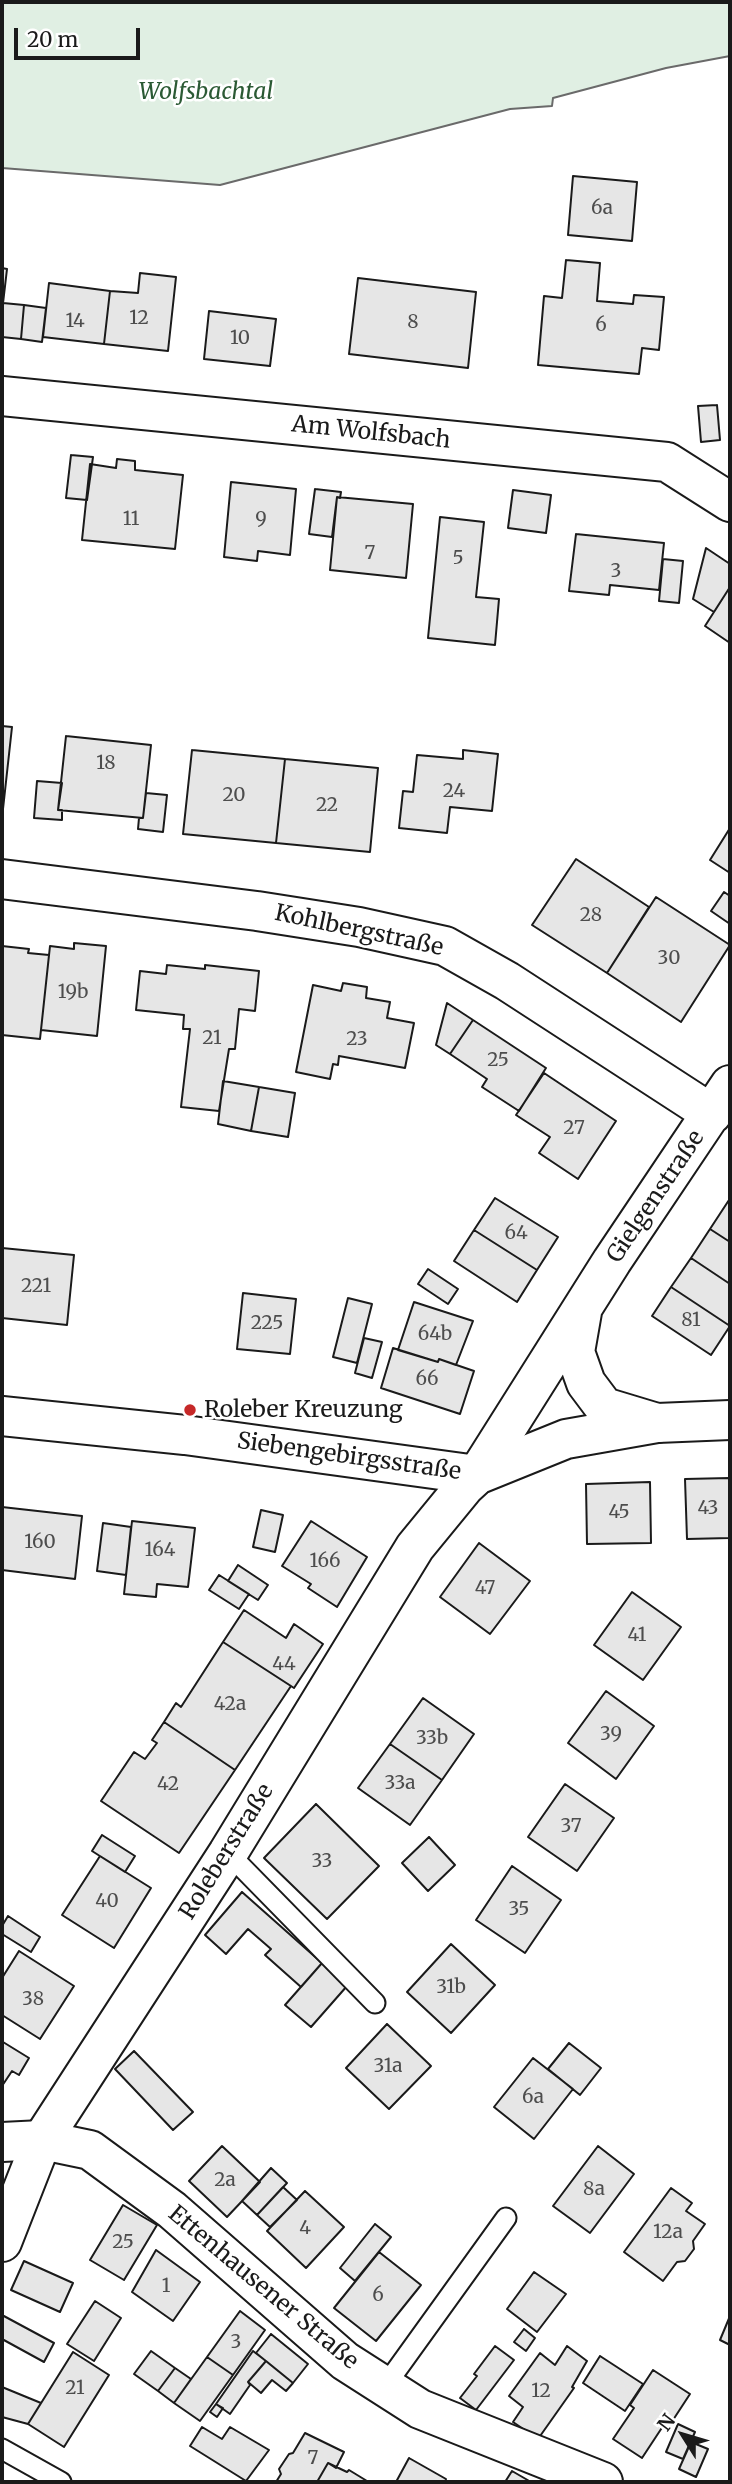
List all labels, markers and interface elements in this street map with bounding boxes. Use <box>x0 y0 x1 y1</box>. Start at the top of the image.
scale bar <box>18 14 144 58</box>
text: 20 m <box>27 26 78 53</box>
park label: Wolfsbachtal <box>139 78 273 106</box>
house number: 6a <box>591 198 613 220</box>
house number: 12 <box>129 308 149 330</box>
house number: 14 <box>65 311 85 333</box>
house number: 8 <box>407 312 419 334</box>
house number: 6 <box>595 315 607 337</box>
house number: 10 <box>230 328 250 350</box>
street label: Am Wolfsbach <box>290 411 452 455</box>
house number: 11 <box>123 509 139 531</box>
house number: 9 <box>255 509 267 531</box>
house number: 7 <box>365 543 375 565</box>
house number: 5 <box>452 548 464 570</box>
house number: 3 <box>611 561 621 583</box>
house number: 18 <box>96 753 116 775</box>
house number: 24 <box>443 781 465 803</box>
house number: 20 <box>222 785 246 807</box>
house number: 22 <box>316 795 338 817</box>
street label: Kohlbergstraße <box>272 900 446 962</box>
house number: 28 <box>580 905 602 927</box>
house number: 30 <box>658 948 680 970</box>
house number: 19b <box>58 982 88 1004</box>
house number: 21 <box>202 1028 222 1050</box>
house number: 23 <box>346 1029 368 1051</box>
house number: 25 <box>487 1050 509 1072</box>
house number: 27 <box>563 1118 585 1140</box>
street label: Gielgenstraße <box>602 1126 710 1268</box>
house number: 64 <box>504 1223 528 1245</box>
house number: 221 <box>21 1276 51 1298</box>
house number: 81 <box>681 1310 701 1332</box>
house number: 225 <box>251 1313 283 1335</box>
house number: 64b <box>418 1324 452 1346</box>
house number: 66 <box>416 1369 438 1391</box>
place label: Roleber Kreuzung <box>204 1396 403 1424</box>
marker: Roleber Kreuzung <box>182 1402 198 1418</box>
street label: Siebengebirgsstraße <box>235 1428 463 1486</box>
house number: 43 <box>698 1498 718 1520</box>
house number: 45 <box>608 1502 630 1524</box>
house number: 160 <box>24 1532 56 1554</box>
house number: 164 <box>144 1540 176 1562</box>
house number: 166 <box>310 1551 340 1573</box>
house number: 47 <box>475 1578 495 1600</box>
house number: 41 <box>628 1625 646 1647</box>
house number: 44 <box>272 1654 296 1676</box>
house number: 42a <box>214 1694 246 1716</box>
house number: 39 <box>600 1724 622 1746</box>
house number: 33b <box>416 1728 448 1750</box>
house number: 33a <box>384 1773 416 1795</box>
house number: 42 <box>157 1774 179 1796</box>
street label: Roleberstraße <box>174 1779 280 1925</box>
house number: 37 <box>560 1816 582 1838</box>
house number: 33 <box>312 1851 332 1873</box>
house number: 40 <box>95 1891 119 1913</box>
house number: 35 <box>509 1899 529 1921</box>
house number: 31b <box>436 1977 466 1999</box>
house number: 38 <box>22 1989 44 2011</box>
house number: 31a <box>374 2056 402 2078</box>
house number: 6a <box>522 2087 544 2109</box>
house number: 2a <box>214 2170 236 2192</box>
house number: 8a <box>583 2179 605 2201</box>
street label: Ettenhausener Straße <box>162 2200 364 2376</box>
house number: 4 <box>299 2218 311 2240</box>
house number: 12a <box>653 2222 683 2244</box>
house number: 25 <box>112 2232 134 2254</box>
house number: 1 <box>162 2276 170 2298</box>
house number: 6 <box>372 2285 384 2307</box>
house number: 3 <box>231 2332 241 2354</box>
house number: 21 <box>65 2378 85 2400</box>
house number: 12 <box>531 2381 551 2403</box>
north arrow <box>648 2400 718 2470</box>
text: N <box>652 2409 680 2436</box>
house number: 7 <box>308 2448 318 2470</box>

